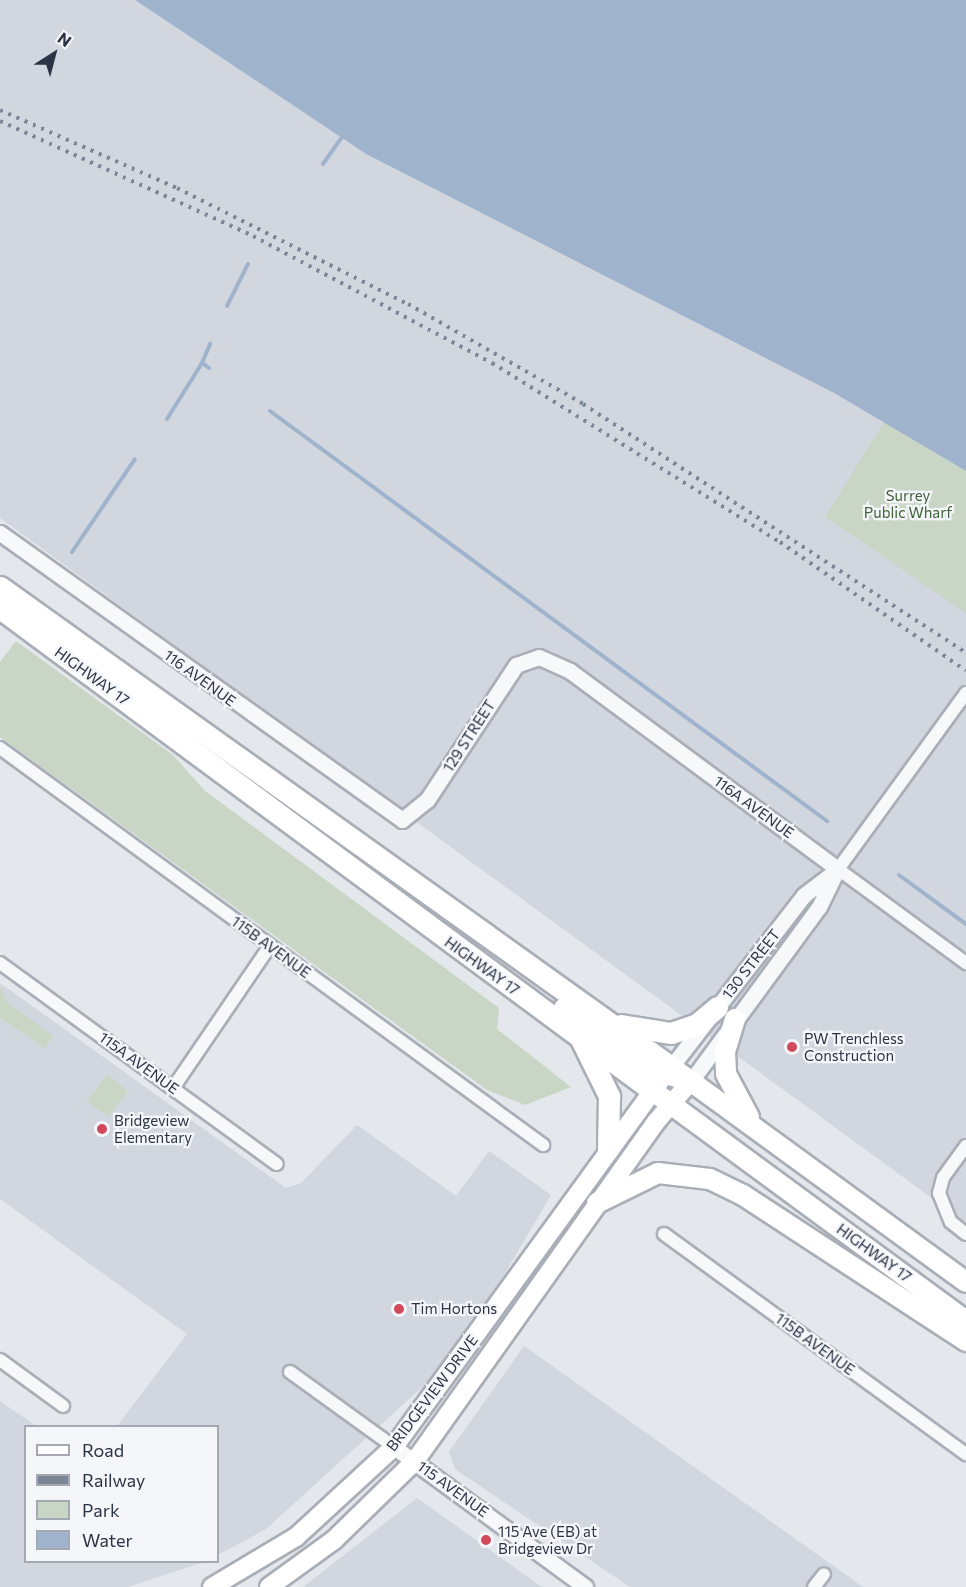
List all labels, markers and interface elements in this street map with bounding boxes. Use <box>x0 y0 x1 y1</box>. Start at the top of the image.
north arrow <box>24 24 84 84</box>
text: N <box>54 28 75 50</box>
park label: Surrey Public Wharf <box>864 486 952 521</box>
street label: HIGHWAY 17 <box>51 643 133 709</box>
street label: 116 AVENUE <box>161 646 239 710</box>
street label: 129 STREET <box>439 697 499 775</box>
street label: 116A AVENUE <box>711 772 797 842</box>
street label: 115B AVENUE <box>228 912 314 982</box>
street label: 130 STREET <box>718 926 784 1002</box>
street label: HIGHWAY 17 <box>441 933 523 999</box>
street label: 115A AVENUE <box>96 1028 182 1098</box>
place label: PW Trenchless Construction <box>804 1029 904 1064</box>
marker: PW Trenchless Construction <box>785 1040 799 1054</box>
place label: Bridgeview Elementary <box>114 1111 192 1146</box>
marker: Bridgeview Elementary <box>95 1122 109 1136</box>
street label: HIGHWAY 17 <box>833 1220 915 1286</box>
place label: Tim Hortons <box>411 1300 497 1318</box>
marker: Tim Hortons <box>392 1302 406 1316</box>
street label: 115B AVENUE <box>772 1309 858 1379</box>
street label: BRIDGEVIEW DRIVE <box>382 1331 482 1455</box>
legend <box>24 1425 219 1563</box>
text: Road <box>82 1439 124 1461</box>
street label: 115 AVENUE <box>414 1457 492 1521</box>
text: Railway <box>82 1469 145 1491</box>
text: Park <box>82 1499 120 1521</box>
place label: 115 Ave (EB) at Bridgeview Dr <box>498 1522 597 1557</box>
text: Water <box>82 1529 133 1551</box>
marker: 115 Ave (EB) at Bridgeview Dr <box>479 1533 493 1547</box>

